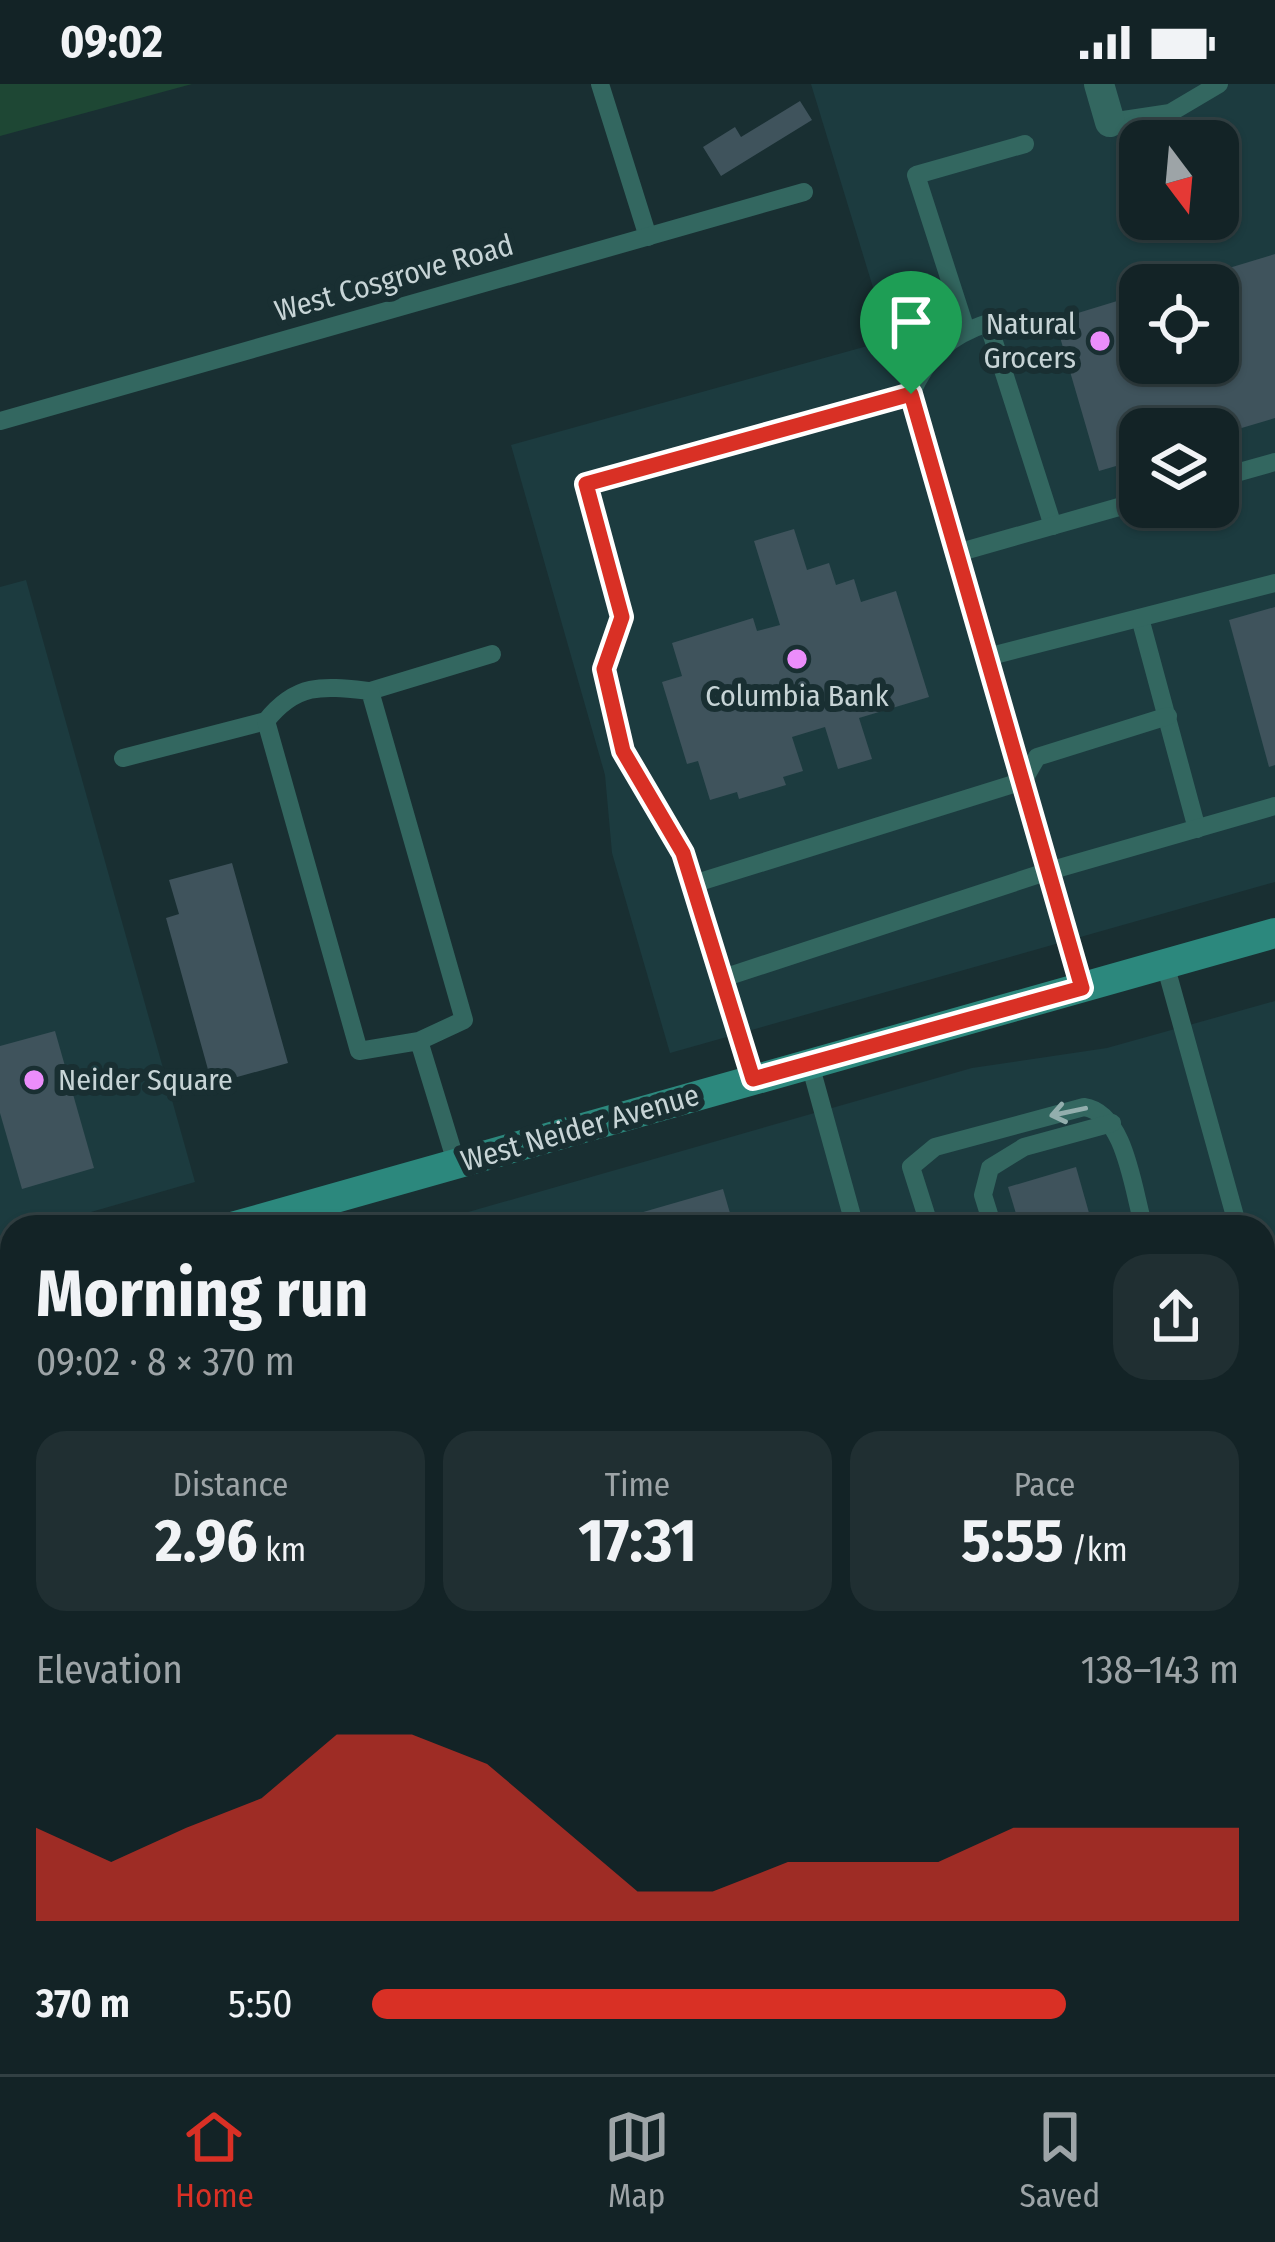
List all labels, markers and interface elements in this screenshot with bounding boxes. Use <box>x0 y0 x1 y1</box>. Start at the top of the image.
text: 09:02 <box>60 15 163 69</box>
north arrow <box>1119 120 1239 240</box>
map controls <box>1119 120 1239 528</box>
street label: West Cosgrove Road <box>271 227 517 329</box>
button: locate <box>1119 264 1239 384</box>
pin <box>860 271 962 394</box>
icon: arrive <box>878 289 944 355</box>
place label: Natural Grocers <box>983 306 1076 376</box>
marker: Natural Grocers <box>1087 328 1113 354</box>
button: layers <box>1119 408 1239 528</box>
marker: Columbia Bank <box>784 646 810 672</box>
place label: Columbia Bank <box>705 678 889 714</box>
place label: Neider Square <box>58 1062 233 1098</box>
marker: Neider Square <box>21 1067 47 1093</box>
street label: West Neider Avenue <box>457 1077 703 1179</box>
one-way arrow <box>1050 1102 1088 1125</box>
text: Morning run <box>36 1254 369 1333</box>
button: share <box>1113 1254 1239 1380</box>
text: 09:02 · 8 × 370 m <box>36 1339 295 1385</box>
text: Distance <box>173 1465 288 1505</box>
text: Time <box>605 1465 670 1505</box>
text: Pace <box>1014 1465 1075 1505</box>
text: 2.96 <box>155 1505 258 1577</box>
text: 17:31 <box>578 1505 697 1577</box>
text: 5:55 <box>961 1505 1064 1577</box>
text: km <box>258 1530 306 1570</box>
text: /km <box>1064 1530 1128 1570</box>
text: Elevation <box>36 1647 183 1693</box>
text: 138–143 m <box>1081 1647 1239 1693</box>
text: 370 m <box>36 1981 130 2027</box>
text: 5:50 <box>228 1981 293 2027</box>
tab: Home <box>175 2104 254 2216</box>
tab: Map <box>604 2104 670 2216</box>
tab: Saved <box>1020 2104 1100 2216</box>

